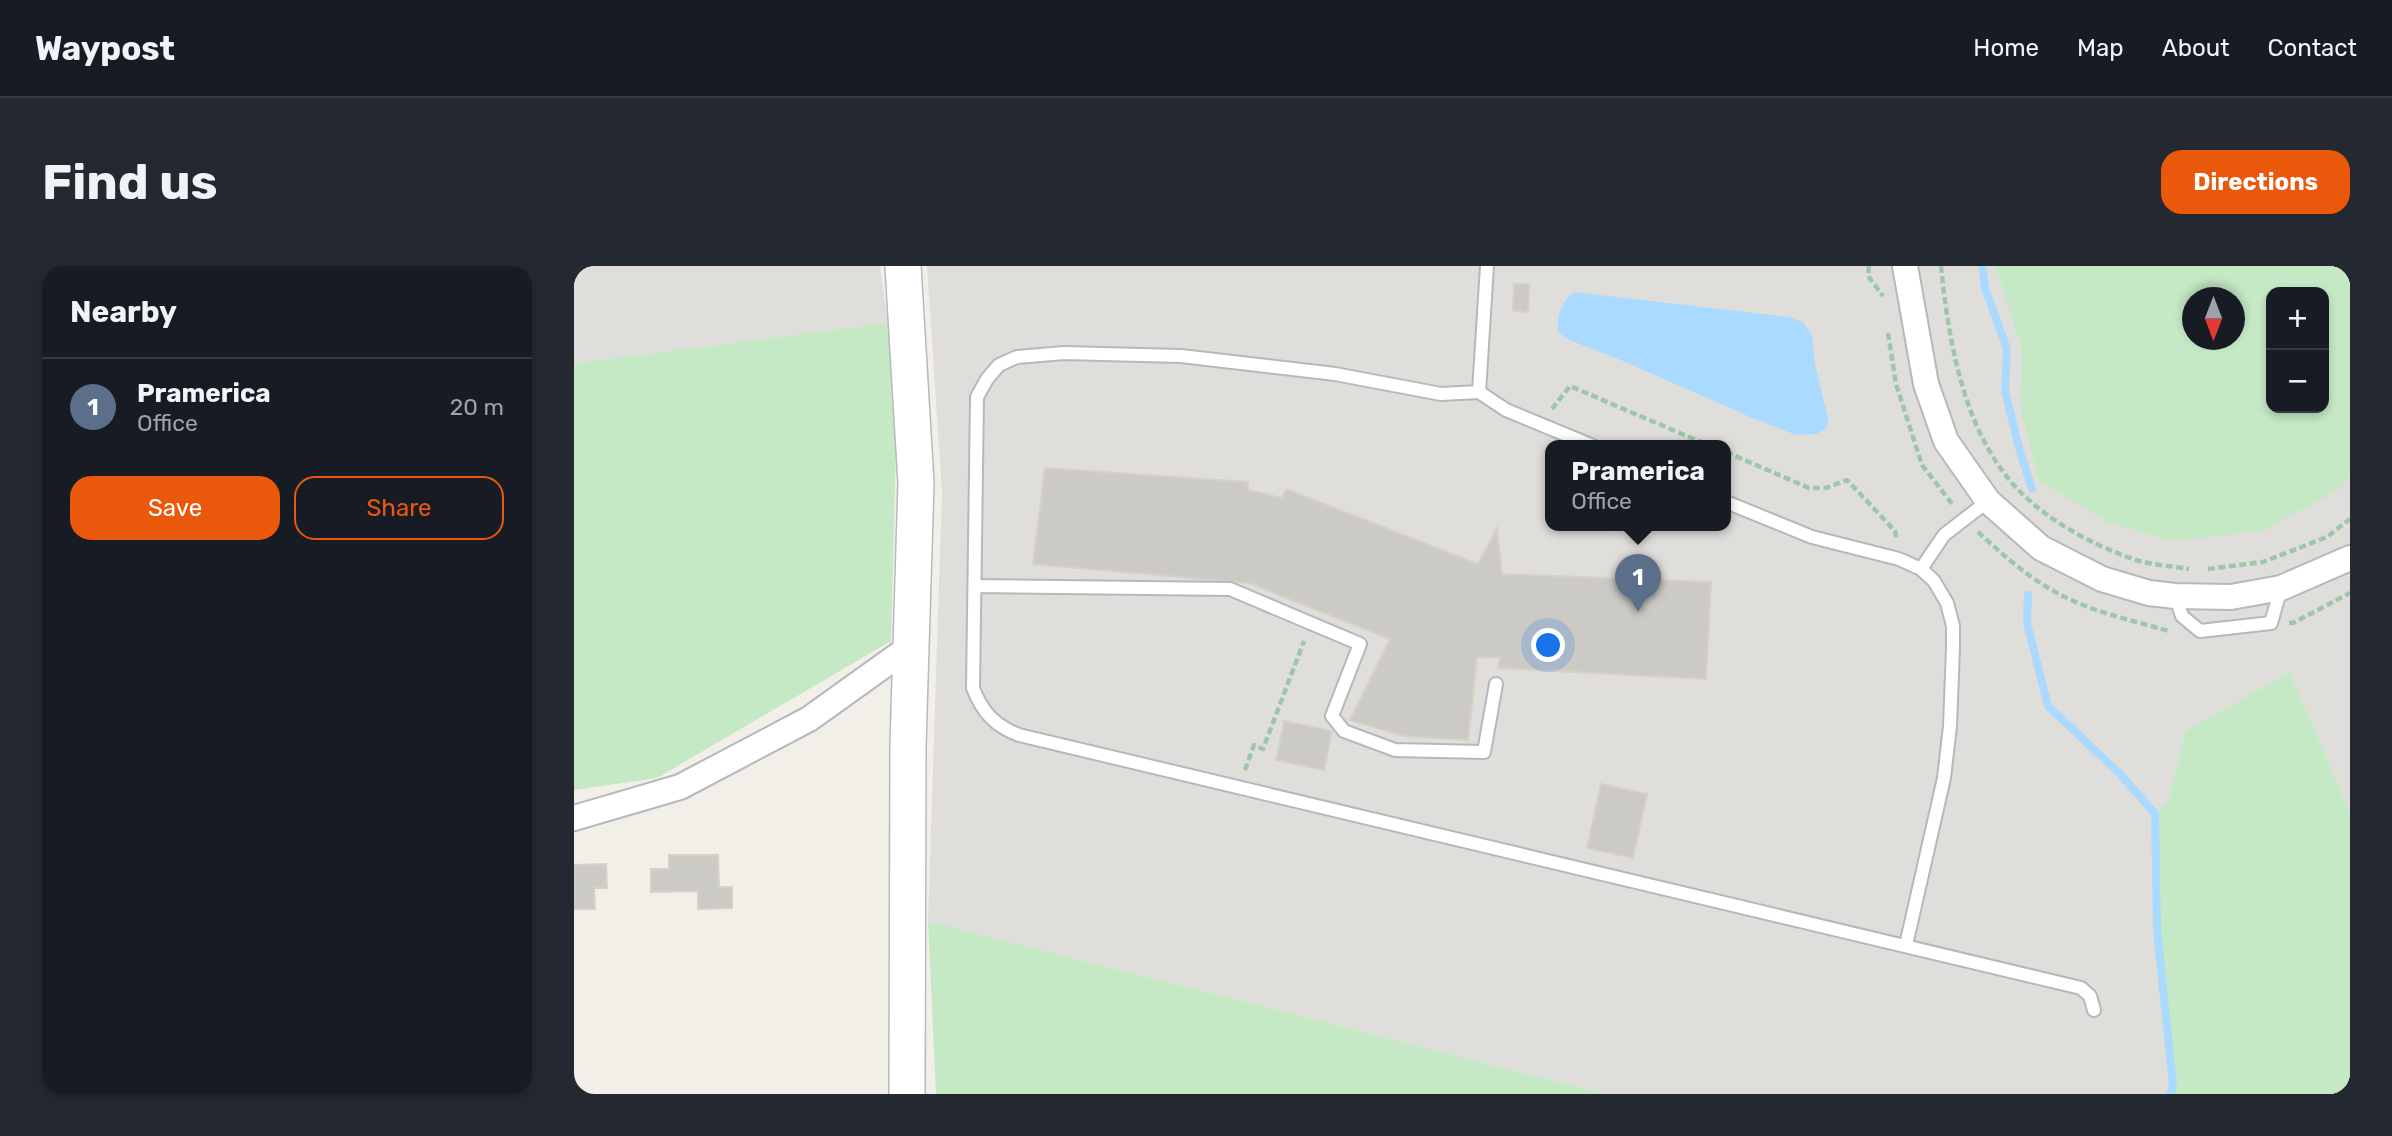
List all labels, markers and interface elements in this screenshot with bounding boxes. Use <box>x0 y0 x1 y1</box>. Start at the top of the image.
text: Waypost <box>35 29 175 68</box>
text: Home <box>1973 34 2039 62</box>
text: Map <box>2077 34 2124 62</box>
text: About <box>2162 34 2230 62</box>
text: Contact <box>2268 34 2357 62</box>
button: Directions <box>2161 150 2350 214</box>
text: Find us <box>42 153 218 211</box>
north arrow <box>2182 287 2245 350</box>
map controls <box>2266 287 2329 413</box>
button: + <box>2266 287 2329 350</box>
text: Nearby <box>70 294 177 330</box>
button: − <box>2266 350 2329 413</box>
text: Pramerica <box>137 378 271 409</box>
text: 1 <box>87 393 99 421</box>
text: 20 m <box>450 393 504 421</box>
text: Office <box>137 409 198 437</box>
popup <box>1545 440 1731 531</box>
text: Pramerica <box>1571 456 1705 487</box>
button: Save <box>70 476 280 540</box>
button: Share <box>294 476 504 540</box>
text: Office <box>1571 487 1632 515</box>
pin: 1 <box>1615 554 1661 612</box>
your location <box>1531 628 1565 662</box>

